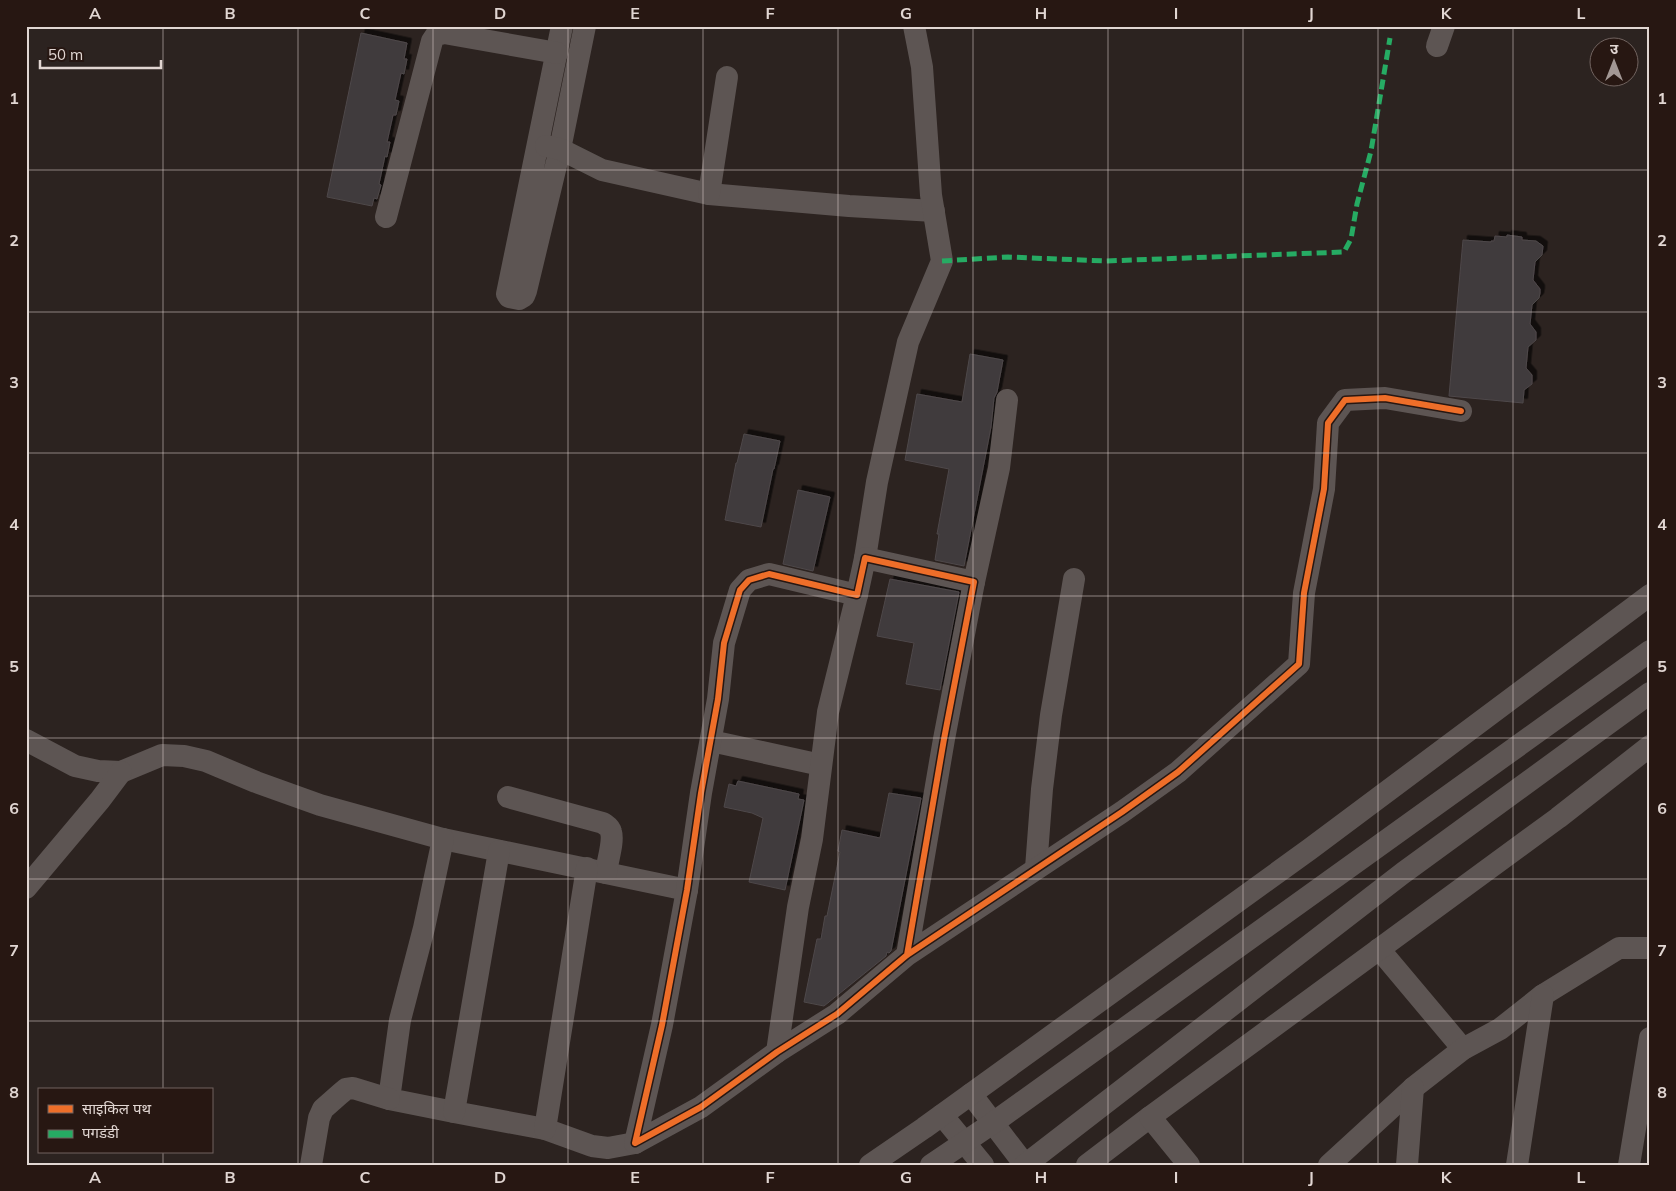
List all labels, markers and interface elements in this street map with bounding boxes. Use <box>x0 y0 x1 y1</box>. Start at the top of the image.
text: A <box>89 3 101 23</box>
text: B <box>224 3 236 23</box>
text: C <box>360 3 371 23</box>
text: D <box>494 3 506 23</box>
text: E <box>630 3 640 23</box>
text: F <box>765 3 775 23</box>
text: G <box>900 3 912 23</box>
text: H <box>1035 3 1047 23</box>
text: I <box>1174 3 1178 23</box>
text: J <box>1308 3 1314 23</box>
text: K <box>1441 3 1453 23</box>
text: L <box>1577 3 1586 23</box>
scale bar <box>40 38 161 70</box>
north arrow <box>1588 38 1638 88</box>
text: उ <box>1610 40 1619 58</box>
text: 50 m <box>48 45 83 64</box>
text: 1 <box>9 88 19 108</box>
text: 1 <box>1657 88 1667 108</box>
text: 2 <box>9 230 19 250</box>
text: 2 <box>1657 230 1667 250</box>
text: 3 <box>9 372 19 392</box>
text: 3 <box>1657 372 1667 392</box>
text: 4 <box>9 514 19 534</box>
text: 4 <box>1657 514 1667 534</box>
text: 5 <box>9 656 19 676</box>
text: 5 <box>1657 656 1667 676</box>
text: 6 <box>9 798 19 818</box>
text: 6 <box>1657 798 1667 818</box>
text: 7 <box>9 940 19 960</box>
text: 7 <box>1657 940 1667 960</box>
text: 8 <box>9 1082 19 1102</box>
text: 8 <box>1657 1082 1667 1102</box>
legend <box>38 1088 212 1154</box>
text: साइकिल पथ <box>82 1099 151 1118</box>
text: पगडंडी <box>82 1123 120 1142</box>
text: A <box>89 1167 101 1187</box>
text: B <box>224 1167 236 1187</box>
text: C <box>360 1167 371 1187</box>
text: D <box>494 1167 506 1187</box>
text: E <box>630 1167 640 1187</box>
text: F <box>765 1167 775 1187</box>
text: G <box>900 1167 912 1187</box>
text: H <box>1035 1167 1047 1187</box>
text: I <box>1174 1167 1178 1187</box>
text: J <box>1308 1167 1314 1187</box>
text: K <box>1441 1167 1453 1187</box>
text: L <box>1577 1167 1586 1187</box>

